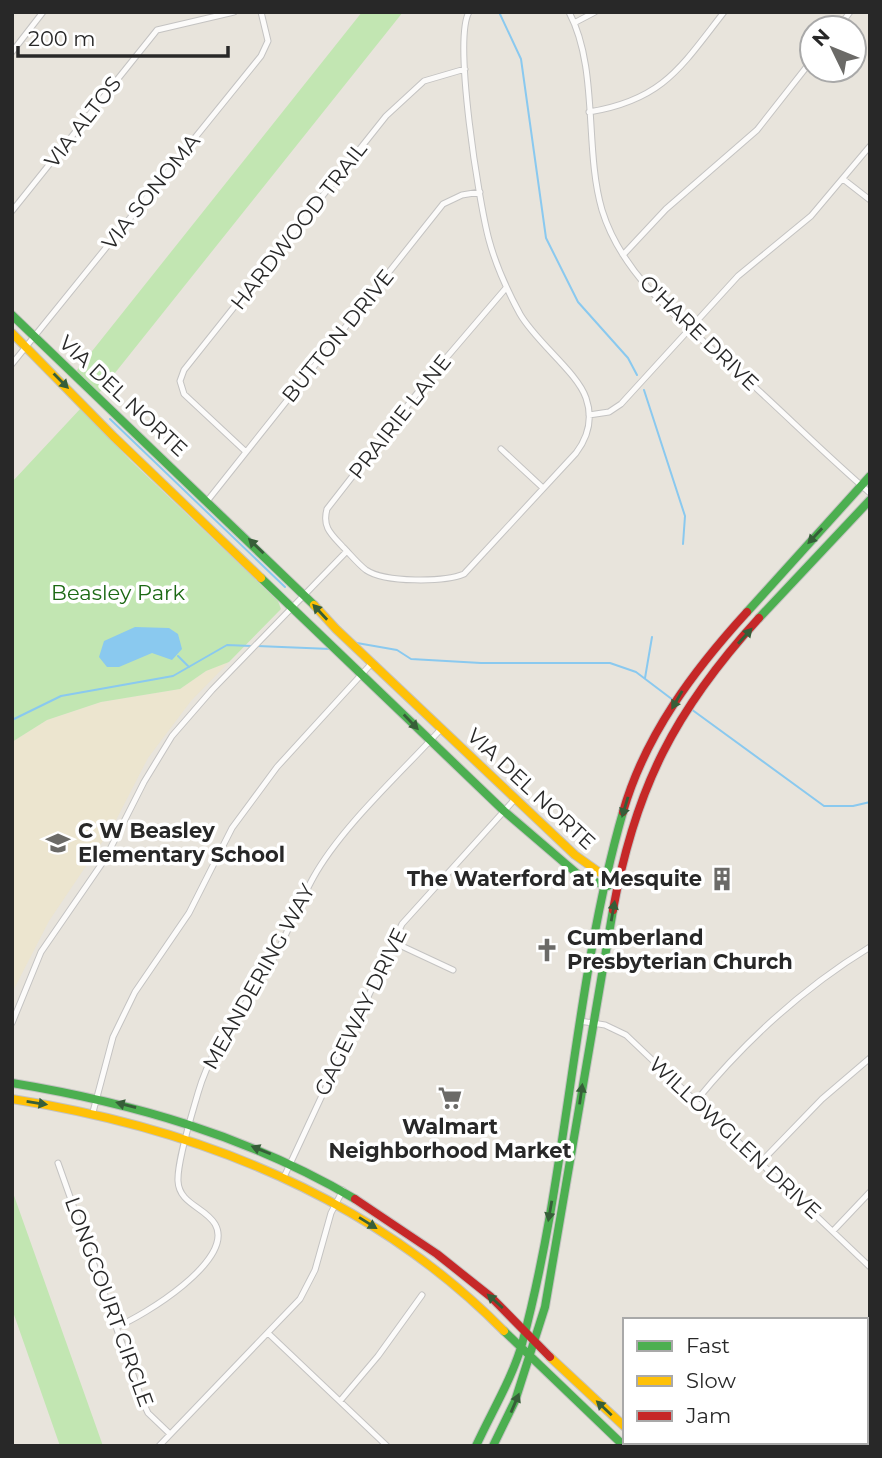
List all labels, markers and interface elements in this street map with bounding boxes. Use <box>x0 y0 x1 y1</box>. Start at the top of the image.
scale bar <box>18 14 228 58</box>
north arrow <box>798 14 868 84</box>
text: N <box>807 24 835 51</box>
text: 200 m <box>28 26 95 51</box>
street label: VIA ALTOS <box>39 71 126 173</box>
street label: VIA SONOMA <box>96 128 205 255</box>
street label: HARDWOOD TRAIL <box>225 136 372 315</box>
street label: BUTTON DRIVE <box>276 264 399 407</box>
street label: O'HARE DRIVE <box>635 270 764 396</box>
street label: VIA DEL NORTE <box>54 330 193 461</box>
street label: PRAIRIE LANE <box>343 349 456 484</box>
one-way arrow <box>52 373 69 390</box>
one-way arrow <box>807 527 823 545</box>
one-way arrow <box>248 537 265 554</box>
park label: Beasley Park <box>51 580 185 605</box>
one-way arrow <box>312 603 328 621</box>
one-way arrow <box>737 628 753 645</box>
one-way arrow <box>671 691 683 710</box>
one-way arrow <box>403 713 419 730</box>
street label: VIA DEL NORTE <box>462 723 601 854</box>
one-way arrow <box>619 797 629 818</box>
place label: C W Beasley Elementary School <box>78 818 285 867</box>
school or university icon: C W Beasley Elementary School <box>44 829 72 857</box>
building icon: The Waterford at Mesquite <box>708 865 736 893</box>
place label: The Waterford at Mesquite <box>407 866 702 891</box>
street label: MEANDERING WAY <box>197 879 320 1074</box>
one-way arrow <box>607 900 618 922</box>
street label: GAGEWAY DRIVE <box>309 924 412 1100</box>
place label: Cumberland Presbyterian Church <box>567 925 793 974</box>
church icon: Cumberland Presbyterian Church <box>533 936 561 964</box>
street label: WILLOWGLEN DRIVE <box>644 1051 827 1224</box>
one-way arrow <box>576 1082 587 1104</box>
supermarket icon: Walmart Neighborhood Market <box>436 1084 464 1112</box>
one-way arrow <box>26 1098 48 1109</box>
one-way arrow <box>115 1099 136 1109</box>
place label: Walmart Neighborhood Market <box>328 1114 572 1163</box>
one-way arrow <box>250 1144 271 1155</box>
street label: LONGCOURT CIRCLE <box>60 1193 159 1410</box>
one-way arrow <box>544 1200 555 1222</box>
one-way arrow <box>358 1217 377 1230</box>
one-way arrow <box>487 1294 504 1310</box>
legend <box>623 1318 868 1444</box>
text: Fast <box>686 1333 730 1358</box>
text: Slow <box>686 1368 736 1393</box>
one-way arrow <box>510 1393 521 1414</box>
one-way arrow <box>596 1399 613 1416</box>
text: Jam <box>685 1403 731 1428</box>

